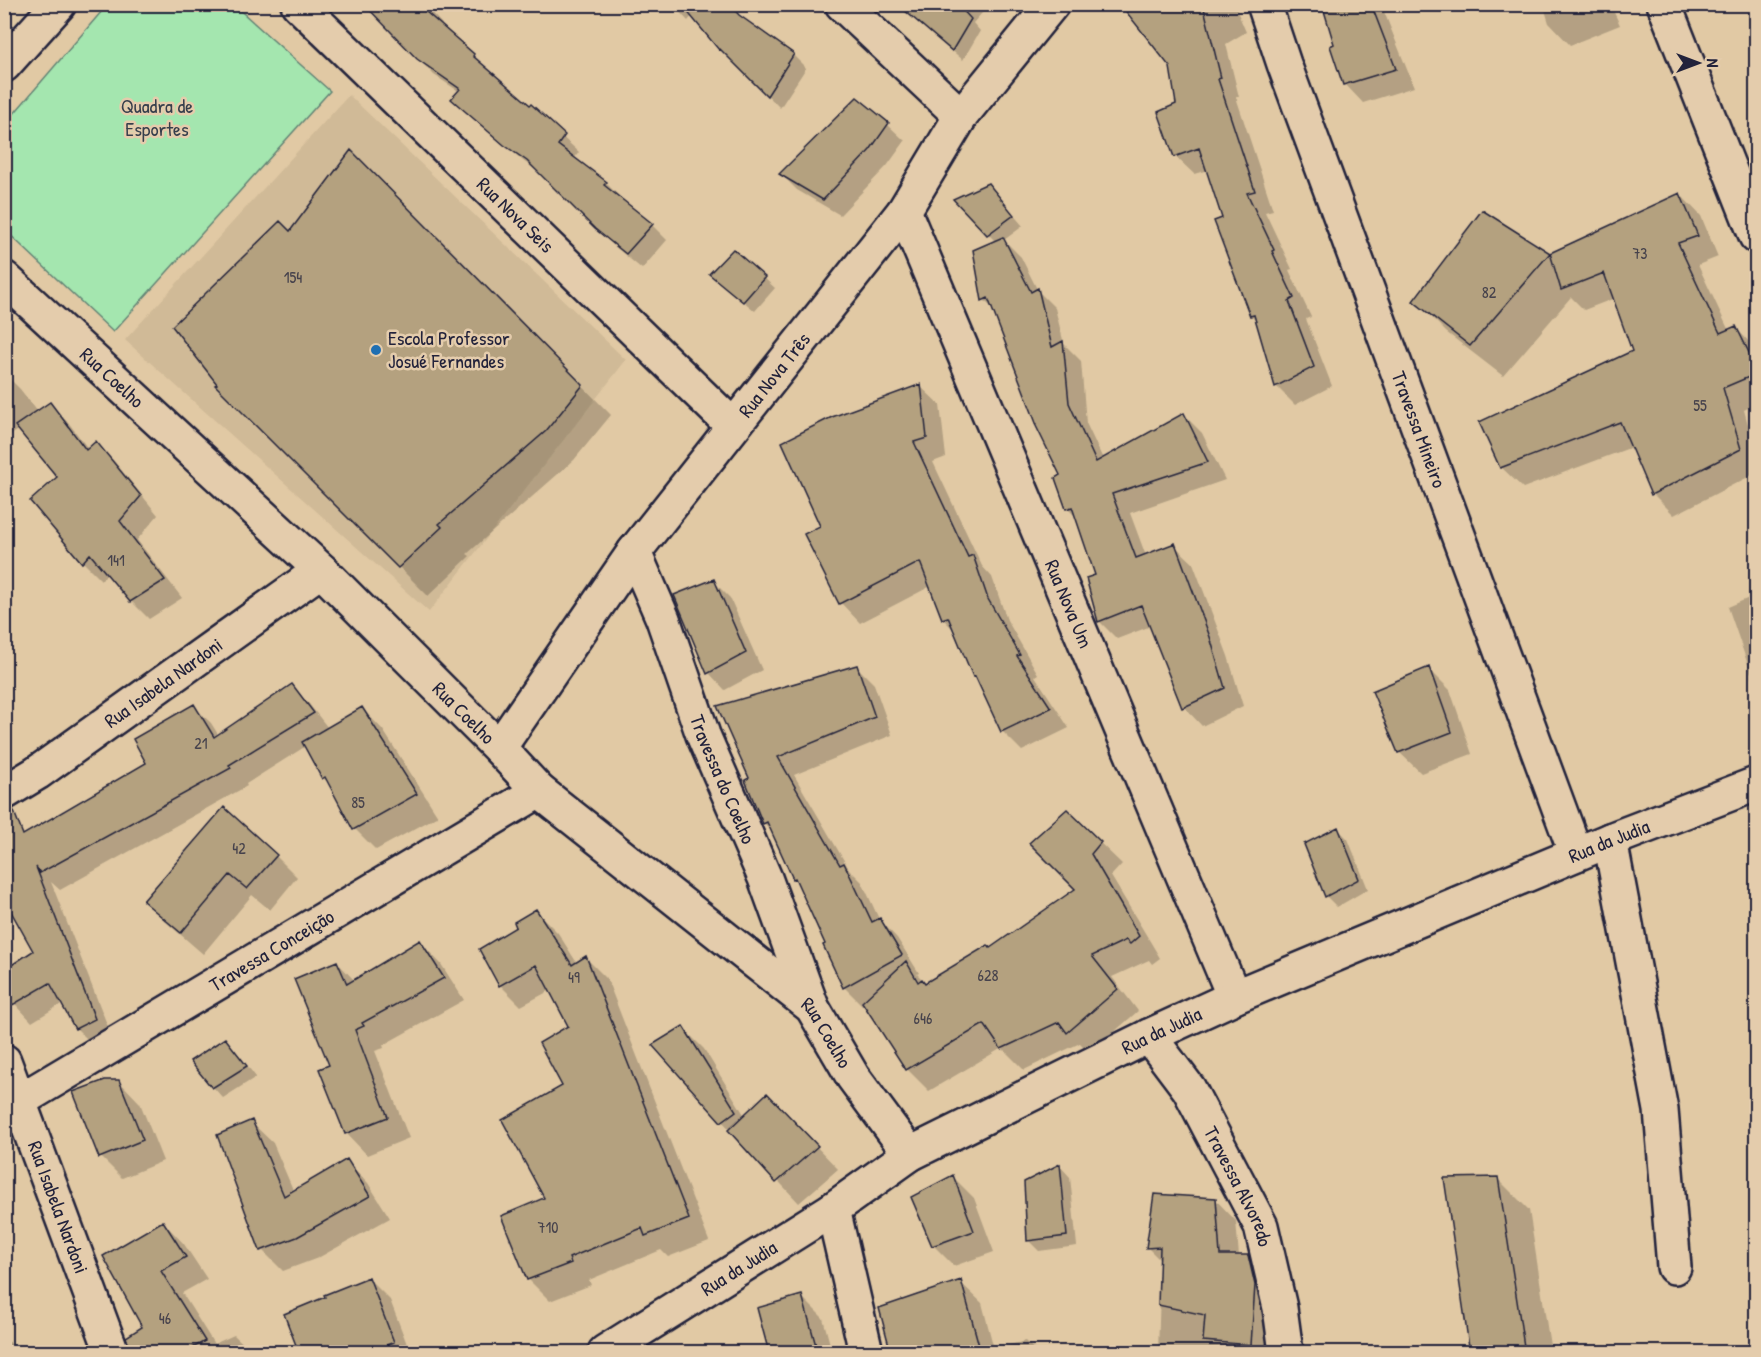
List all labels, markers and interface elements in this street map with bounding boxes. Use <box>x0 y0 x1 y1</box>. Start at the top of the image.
north arrow <box>1668 33 1728 93</box>
text: N <box>1702 59 1724 68</box>
park label: Quadra de Esportes <box>121 92 193 142</box>
street label: Rua Nova Seis <box>471 171 561 259</box>
house number: 73 <box>1632 242 1648 264</box>
house number: 154 <box>284 266 302 288</box>
house number: 82 <box>1482 281 1497 303</box>
place label: Escola Professor Josué Fernandes <box>388 324 510 374</box>
street label: Rua Nova Três <box>732 326 816 423</box>
street label: Rua Coelho <box>75 341 150 414</box>
marker: Escola Professor Josué Fernandes <box>369 343 383 357</box>
street label: Travessa Mineiro <box>1386 367 1453 491</box>
house number: 55 <box>1693 394 1707 416</box>
house number: 141 <box>107 549 125 571</box>
street label: Rua Nova Um <box>1039 555 1100 652</box>
street label: Rua Isabela Nardoni <box>99 631 228 734</box>
street label: Rua Coelho <box>427 675 501 750</box>
street label: Travessa do Coelho <box>684 711 763 848</box>
house number: 21 <box>194 732 208 754</box>
house number: 85 <box>351 791 365 813</box>
street label: Rua da Judia <box>1564 812 1653 869</box>
house number: 42 <box>232 837 246 859</box>
street label: Travessa Conceição <box>204 902 339 998</box>
house number: 628 <box>978 964 998 986</box>
house number: 49 <box>568 966 580 988</box>
street label: Rua Coelho <box>796 990 859 1073</box>
street label: Rua da Judia <box>1117 1000 1206 1060</box>
house number: 646 <box>914 1007 932 1029</box>
street label: Travessa Alvoredo <box>1198 1121 1279 1249</box>
street label: Rua Isabela Nardoni <box>22 1137 96 1277</box>
house number: 710 <box>538 1216 558 1238</box>
street label: Rua da Judia <box>695 1233 782 1302</box>
house number: 46 <box>159 1307 171 1329</box>

